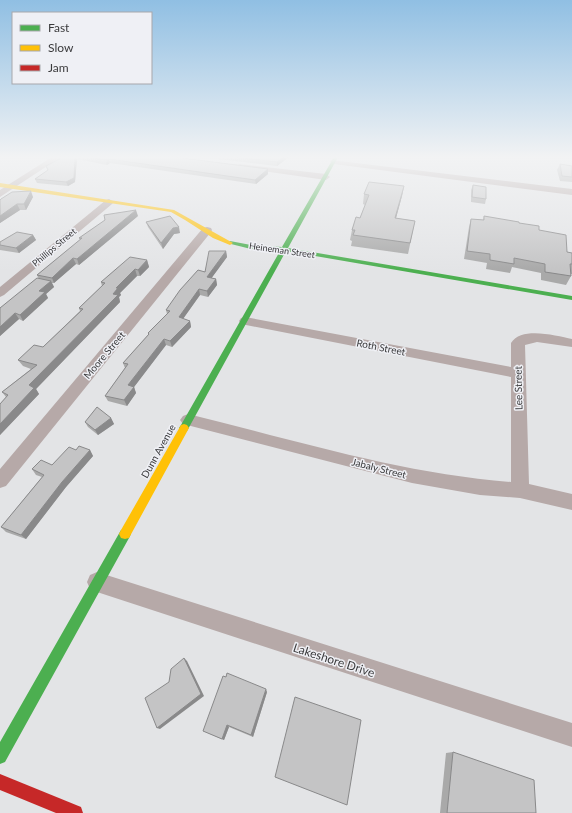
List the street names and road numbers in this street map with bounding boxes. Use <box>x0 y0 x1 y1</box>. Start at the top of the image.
street label: Phillips Street <box>30 225 79 269</box>
street label: Heineman Street <box>248 240 316 260</box>
street label: Moore Street <box>81 329 128 381</box>
street label: Roth Street <box>356 336 407 358</box>
street label: Lee Street <box>512 365 524 410</box>
street label: Dunn Avenue <box>138 422 178 480</box>
street label: Jabaly Street <box>351 455 408 481</box>
street label: Lakeshore Drive <box>291 640 377 680</box>

